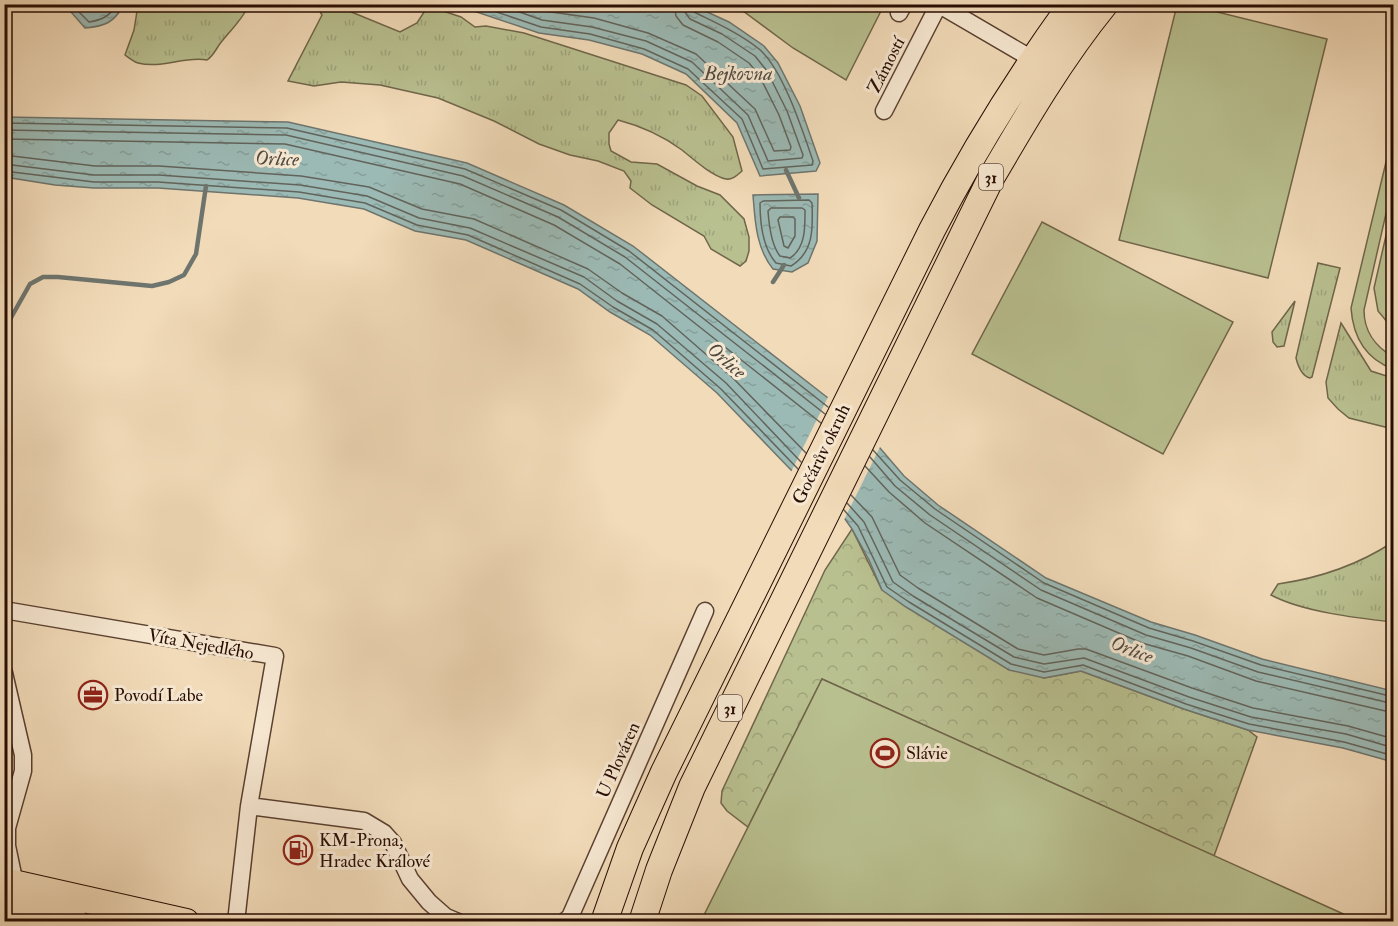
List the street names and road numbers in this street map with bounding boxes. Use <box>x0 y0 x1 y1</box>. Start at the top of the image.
street label: Zámostí <box>863 32 911 97</box>
road number: 31 <box>979 164 1003 190</box>
street label: Gočárův okruh <box>787 400 856 508</box>
street label: Víta Nejedlého <box>146 624 256 665</box>
road number: 31 <box>718 695 742 721</box>
street label: U Plováren <box>591 719 645 802</box>

